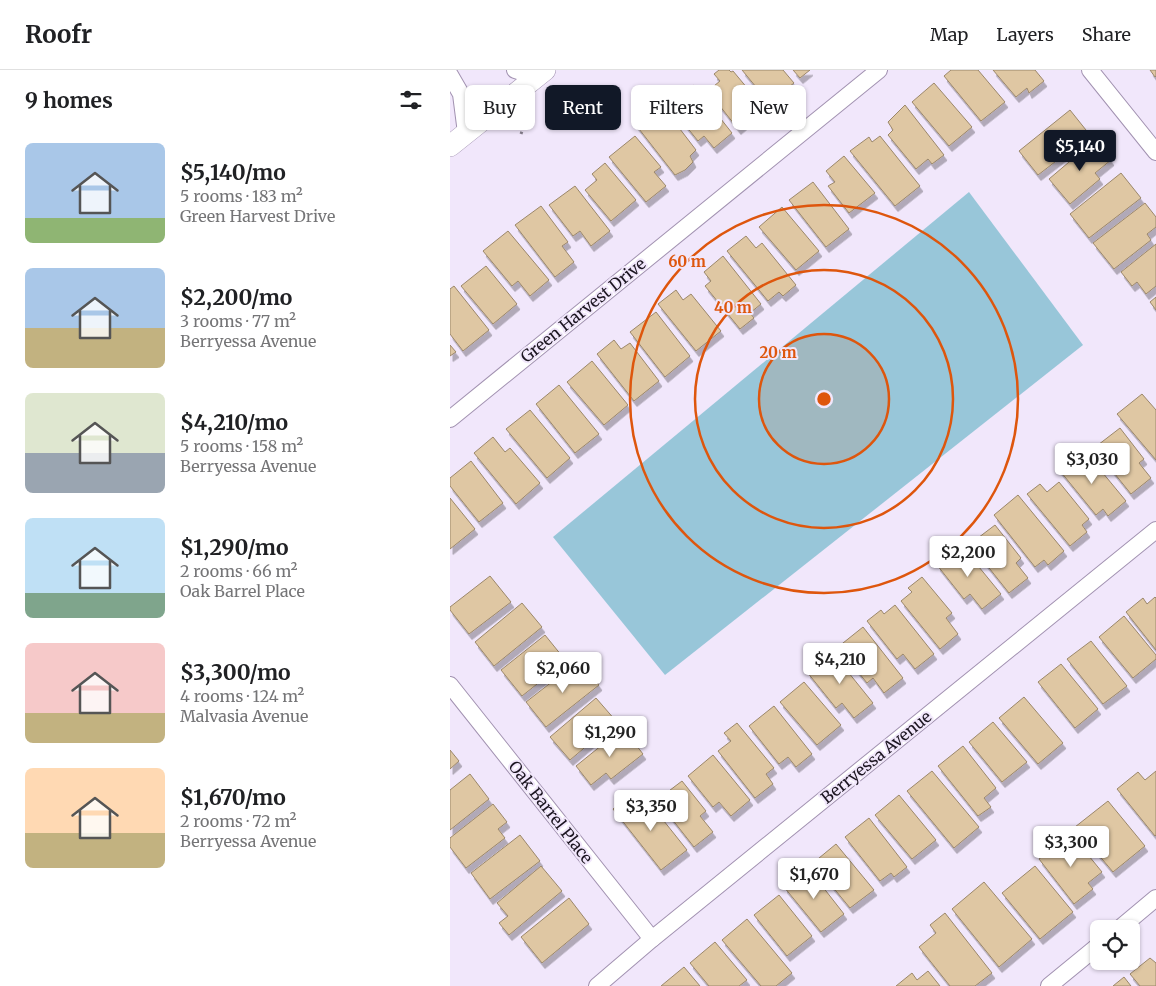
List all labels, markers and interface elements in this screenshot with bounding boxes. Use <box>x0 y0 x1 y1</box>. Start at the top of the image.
text: Roofr <box>25 19 92 50</box>
text: Map <box>930 23 968 46</box>
text: Layers <box>996 23 1054 46</box>
text: Share <box>1082 23 1131 46</box>
chip: Buy <box>465 85 535 130</box>
chip: Rent <box>545 85 621 130</box>
chip: Filters <box>631 85 722 130</box>
chip: New <box>732 85 806 130</box>
icon: filters <box>397 86 425 114</box>
text: 9 homes <box>25 87 113 114</box>
pin: $5,140 <box>1039 129 1121 172</box>
text: $5,140 <box>1055 136 1105 156</box>
text: $5,140/mo <box>180 159 286 186</box>
icon: home <box>65 163 125 223</box>
text: 5 rooms · 183 m² <box>180 186 303 206</box>
text: Green Harvest Drive <box>180 206 335 226</box>
text: 60 m <box>668 252 706 271</box>
street label: Green Harvest Drive <box>516 253 650 367</box>
text: $2,200/mo <box>180 284 292 311</box>
icon: home <box>65 288 125 348</box>
text: 40 m <box>714 298 752 317</box>
text: 3 rooms · 77 m² <box>180 311 296 331</box>
text: Berryessa Avenue <box>180 331 316 351</box>
text: 20 m <box>759 343 797 362</box>
centre of rings <box>815 390 833 408</box>
text: $4,210/mo <box>180 409 288 436</box>
icon: home <box>65 413 125 473</box>
text: 5 rooms · 158 m² <box>180 436 303 456</box>
pin: $3,030 <box>1051 442 1133 485</box>
text: $3,030 <box>1066 449 1118 469</box>
text: Berryessa Avenue <box>180 456 316 476</box>
text: $1,290/mo <box>180 534 288 561</box>
pin: $2,200 <box>927 536 1009 578</box>
icon: home <box>65 538 125 598</box>
text: $2,200 <box>940 542 996 562</box>
text: 2 rooms · 66 m² <box>180 561 297 581</box>
text: Oak Barrel Place <box>180 581 305 601</box>
pin: $4,210 <box>799 642 881 685</box>
text: $4,210 <box>814 649 866 669</box>
pin: $2,060 <box>522 652 604 694</box>
text: $2,060 <box>536 658 590 678</box>
text: $3,300/mo <box>180 659 291 686</box>
icon: home <box>65 663 125 723</box>
text: 4 rooms · 124 m² <box>180 686 304 706</box>
text: Malvasia Avenue <box>180 706 308 726</box>
street label: Berryessa Avenue <box>817 706 935 808</box>
pin: $1,290 <box>569 716 651 758</box>
text: $1,290 <box>584 722 636 742</box>
street label: Oak Barrel Place <box>505 757 597 867</box>
text: $1,670/mo <box>180 784 286 811</box>
icon: home <box>65 788 125 848</box>
pin: $3,350 <box>610 790 692 832</box>
text: $3,350 <box>625 796 677 816</box>
text: 2 rooms · 72 m² <box>180 811 296 831</box>
pin: $3,300 <box>1030 826 1112 868</box>
text: Berryessa Avenue <box>180 831 316 851</box>
text: $3,300 <box>1044 832 1098 852</box>
pin: $1,670 <box>773 858 855 900</box>
text: $1,670 <box>789 864 839 884</box>
map controls <box>1090 920 1140 970</box>
button: locate <box>1090 920 1140 970</box>

